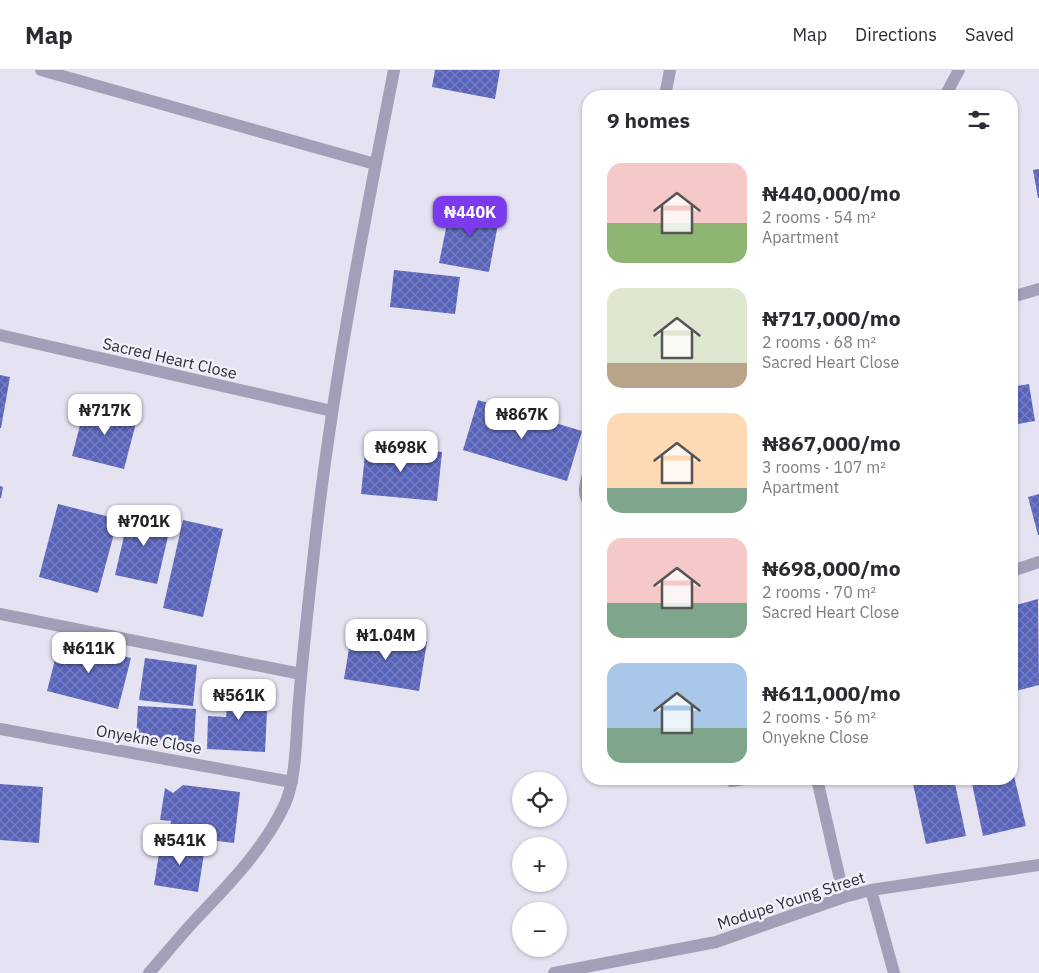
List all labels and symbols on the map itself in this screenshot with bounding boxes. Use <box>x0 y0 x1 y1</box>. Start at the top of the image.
pin: ₦440K <box>435 196 505 238</box>
street label: Sacred Heart Close <box>101 333 239 383</box>
pin: ₦717K <box>70 394 140 436</box>
pin: ₦867K <box>487 398 557 440</box>
pin: ₦698K <box>366 430 436 473</box>
pin: ₦701K <box>109 504 179 547</box>
pin: ₦1.04M <box>345 618 427 661</box>
pin: ₦611K <box>54 632 124 674</box>
pin: ₦561K <box>204 678 274 721</box>
street label: Onyekne Close <box>95 720 204 758</box>
pin: ₦541K <box>145 824 215 866</box>
street label: Modupe Young Street <box>715 867 867 933</box>

